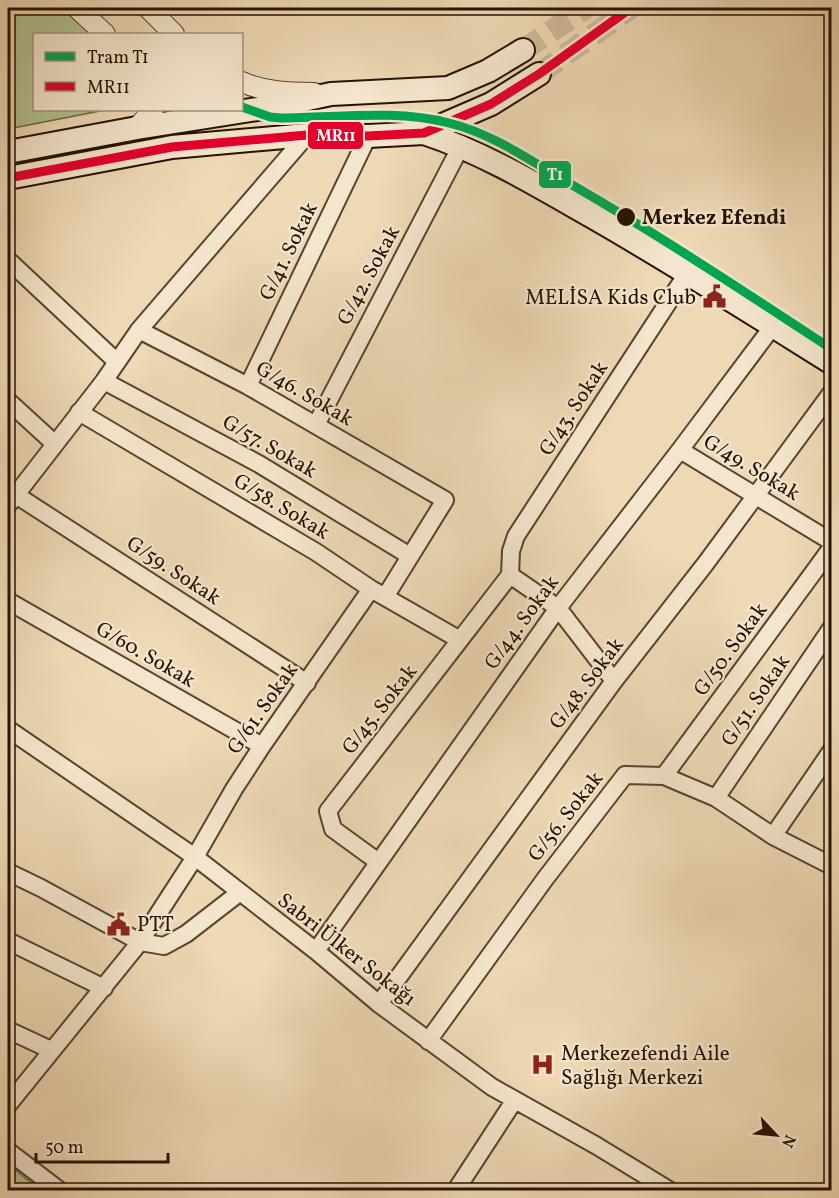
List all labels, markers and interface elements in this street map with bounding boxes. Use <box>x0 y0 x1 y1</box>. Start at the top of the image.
legend <box>33 33 243 111</box>
text: Tram T1 <box>87 46 149 71</box>
text: MR11 <box>87 76 130 101</box>
line badge: MR11 <box>307 121 364 150</box>
text: MR11 <box>316 126 356 148</box>
line badge: T1 <box>538 160 572 189</box>
text: T1 <box>547 165 563 187</box>
street label: G/41. Sokak <box>253 197 326 306</box>
place label: Merkez Efendi <box>642 204 787 233</box>
marker: Merkez Efendi <box>615 206 637 228</box>
street label: G/42. Sokak <box>331 220 408 331</box>
place label: MELİSA Kids Club <box>525 284 696 313</box>
public building icon: MELİSA Kids Club <box>701 284 727 310</box>
street label: G/46. Sokak <box>250 355 359 434</box>
street label: G/43. Sokak <box>533 355 616 462</box>
street label: G/57. Sokak <box>217 408 322 486</box>
street label: G/49. Sokak <box>697 428 806 509</box>
street label: G/58. Sokak <box>228 467 335 548</box>
street label: G/59. Sokak <box>120 530 227 613</box>
street label: G/44. Sokak <box>478 569 567 676</box>
street label: G/50. Sokak <box>687 597 775 703</box>
street label: G/60. Sokak <box>90 615 201 696</box>
street label: G/48. Sokak <box>543 632 632 736</box>
street label: G/51. Sokak <box>715 649 798 753</box>
street label: G/61. Sokak <box>221 657 306 761</box>
street label: G/45. Sokak <box>336 658 425 761</box>
street label: G/56. Sokak <box>522 765 611 868</box>
street label: Sabri Ülker Sokağı <box>271 887 422 1014</box>
public building icon: PTT <box>106 911 132 937</box>
place label: PTT <box>137 911 174 940</box>
place label: Merkezefendi Aile Sağlığı Merkezi <box>561 1040 730 1093</box>
hospital icon: Merkezefendi Aile Sağlığı Merkezi <box>530 1052 556 1078</box>
north arrow <box>746 1105 806 1165</box>
scale bar <box>36 1126 168 1164</box>
text: N <box>775 1131 800 1151</box>
text: 50 m <box>45 1136 84 1161</box>

